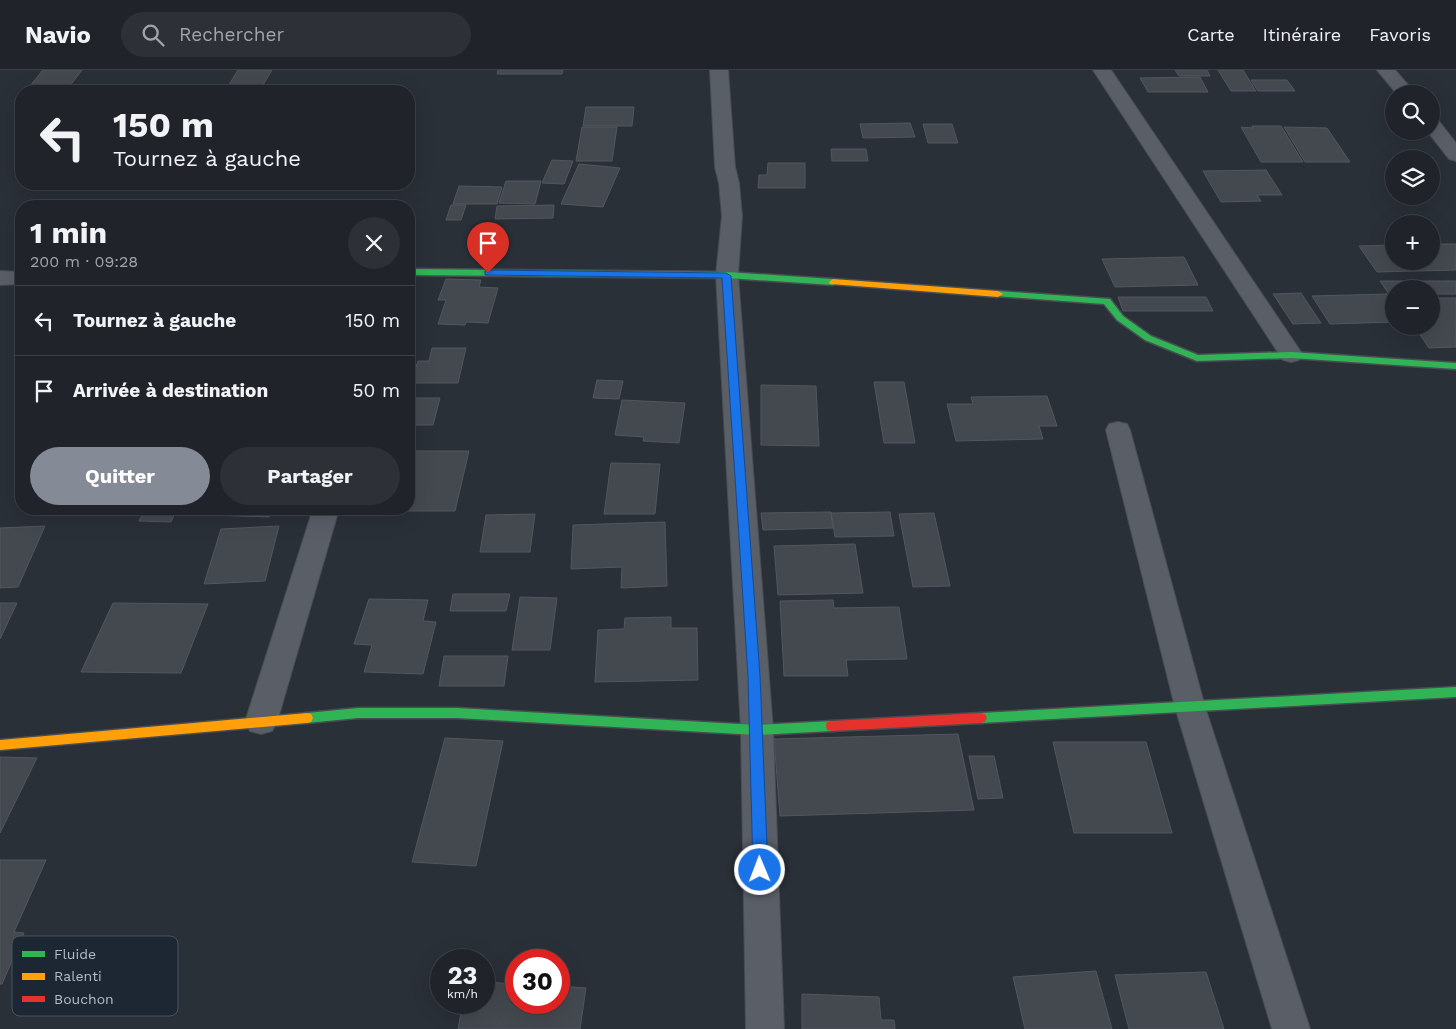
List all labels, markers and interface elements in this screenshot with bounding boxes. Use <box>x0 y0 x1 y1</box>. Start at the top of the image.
search box <box>121 12 471 57</box>
text: Navio <box>25 21 91 49</box>
icon: search <box>139 21 167 49</box>
text: Rechercher <box>179 23 284 46</box>
text: Carte <box>1187 24 1235 45</box>
text: Itinéraire <box>1263 24 1341 45</box>
text: Favoris <box>1369 24 1431 45</box>
map controls <box>1385 85 1440 335</box>
button: search <box>1385 85 1440 140</box>
text: 150 m <box>113 104 214 146</box>
icon: left <box>30 105 95 170</box>
text: Tournez à gauche <box>113 146 301 171</box>
button: layers <box>1385 150 1440 205</box>
text: 1 min <box>30 215 107 250</box>
button: + <box>1385 215 1440 270</box>
button: close <box>348 217 400 269</box>
pin <box>467 222 509 273</box>
icon: arrive <box>474 229 502 257</box>
text: 200 m · 09:28 <box>30 252 138 271</box>
button: − <box>1385 280 1440 335</box>
icon: left <box>30 307 58 335</box>
text: Tournez à gauche <box>73 309 236 332</box>
text: 150 m <box>345 309 400 332</box>
icon: arrive <box>30 377 58 405</box>
text: Arrivée à destination <box>73 379 268 402</box>
text: 50 m <box>353 379 400 402</box>
button: Quitter <box>30 447 210 505</box>
button: Partager <box>220 447 400 505</box>
position arrow <box>733 843 785 895</box>
legend <box>12 936 178 1016</box>
text: Fluide <box>54 946 96 962</box>
speed limit sign: 30 <box>505 949 570 1014</box>
text: 23 <box>448 961 477 990</box>
text: Ralenti <box>54 968 102 984</box>
text: km/h <box>447 987 478 1001</box>
text: Bouchon <box>54 991 114 1007</box>

